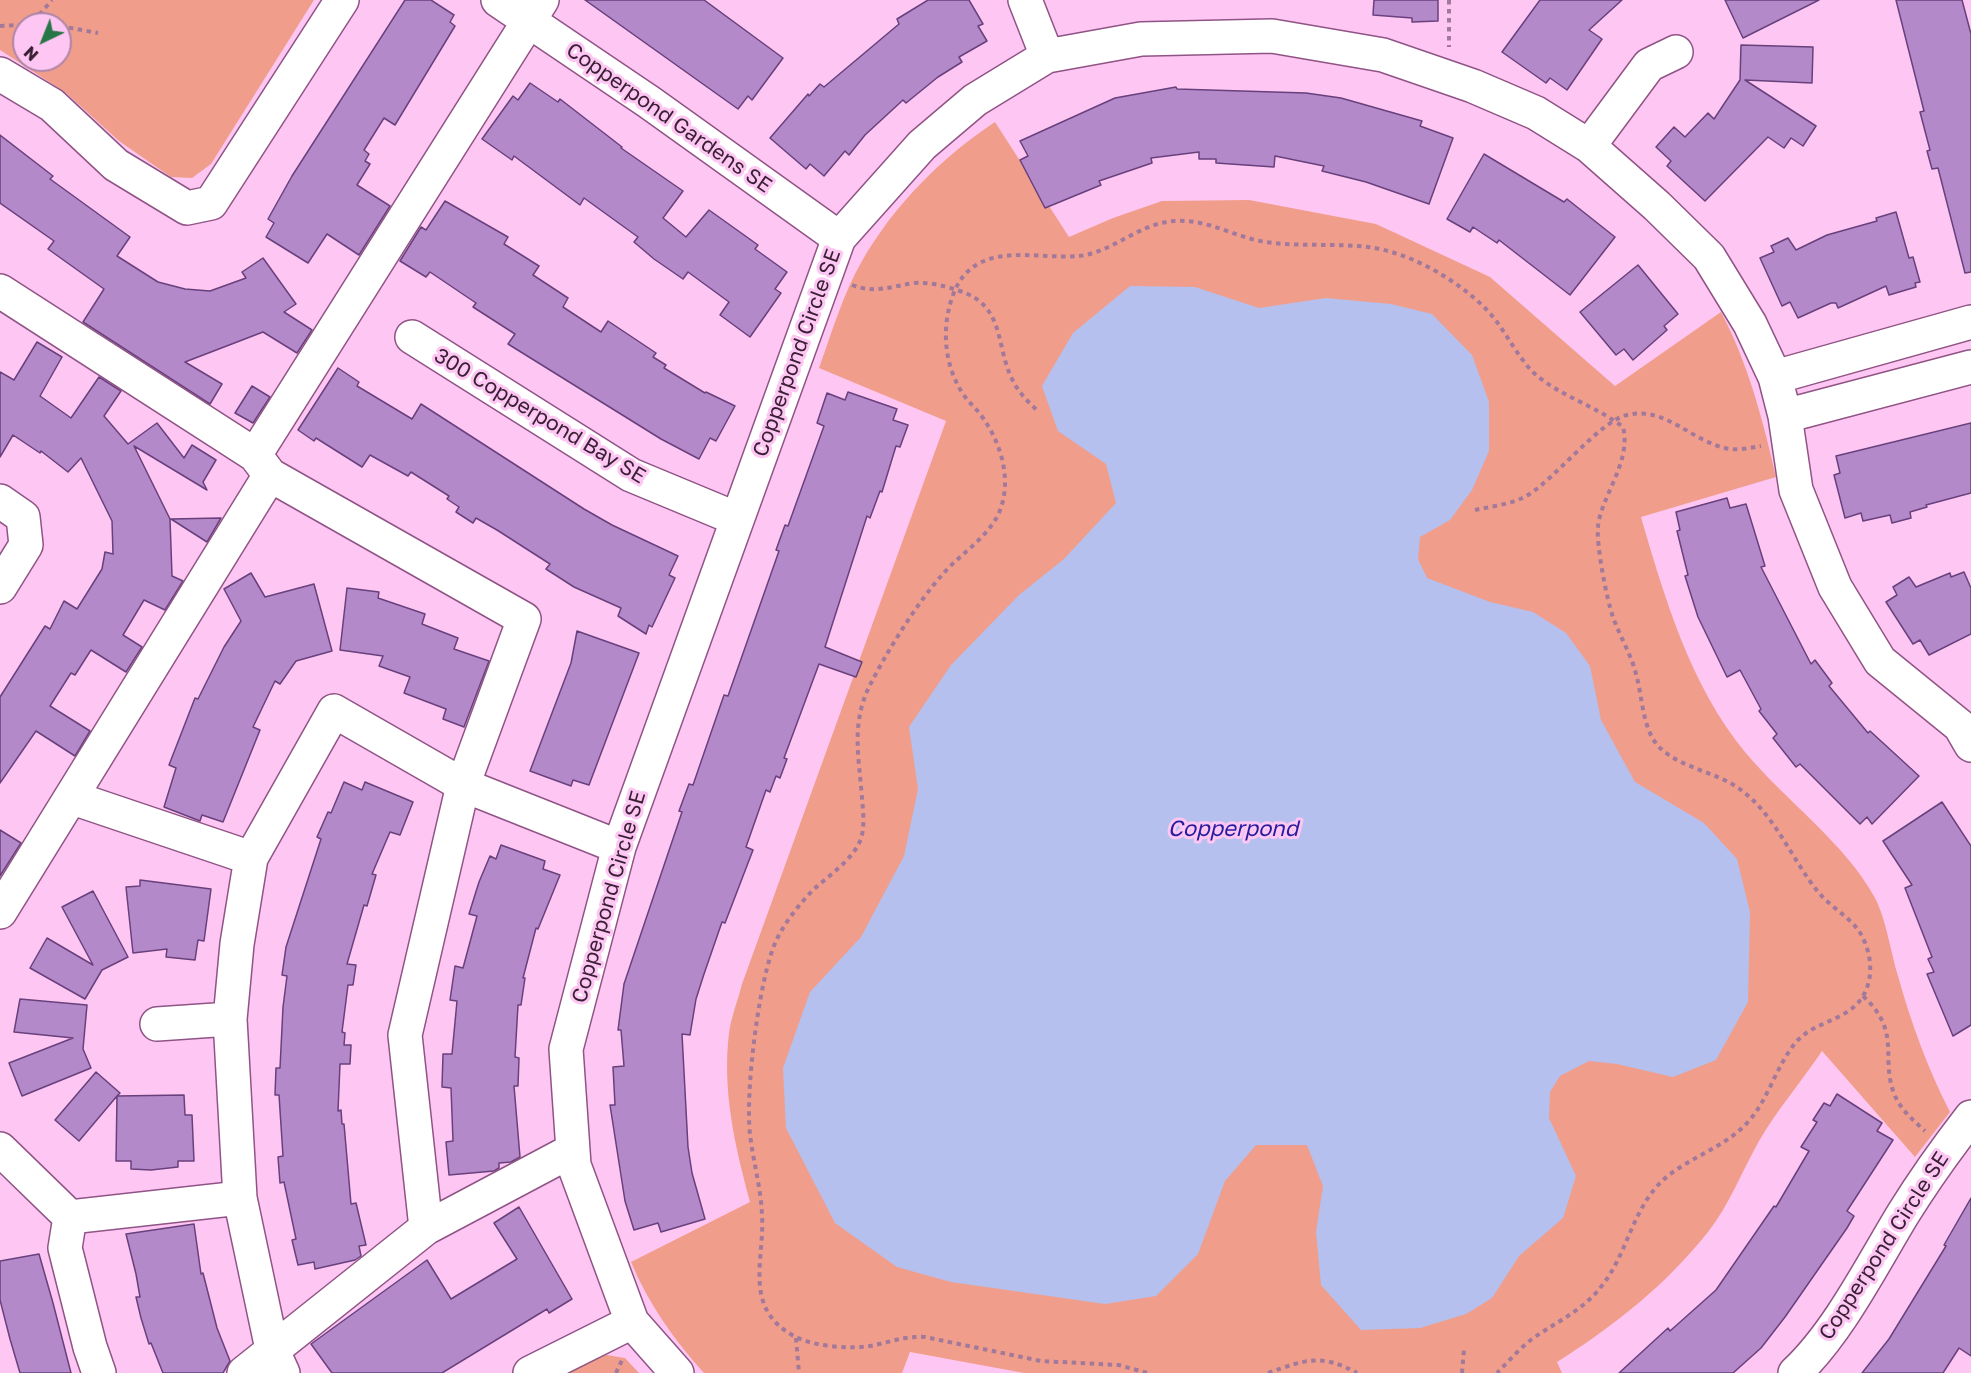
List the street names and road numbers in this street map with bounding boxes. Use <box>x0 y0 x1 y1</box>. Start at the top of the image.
street label: Copperpond Gardens SE <box>561 37 777 199</box>
street label: Copperpond Circle SE <box>748 246 846 460</box>
street label: 300 Copperpond Bay SE <box>430 343 650 489</box>
street label: Copperpond Circle SE <box>567 788 651 1006</box>
street label: Copperpond Circle SE <box>1814 1147 1954 1345</box>

